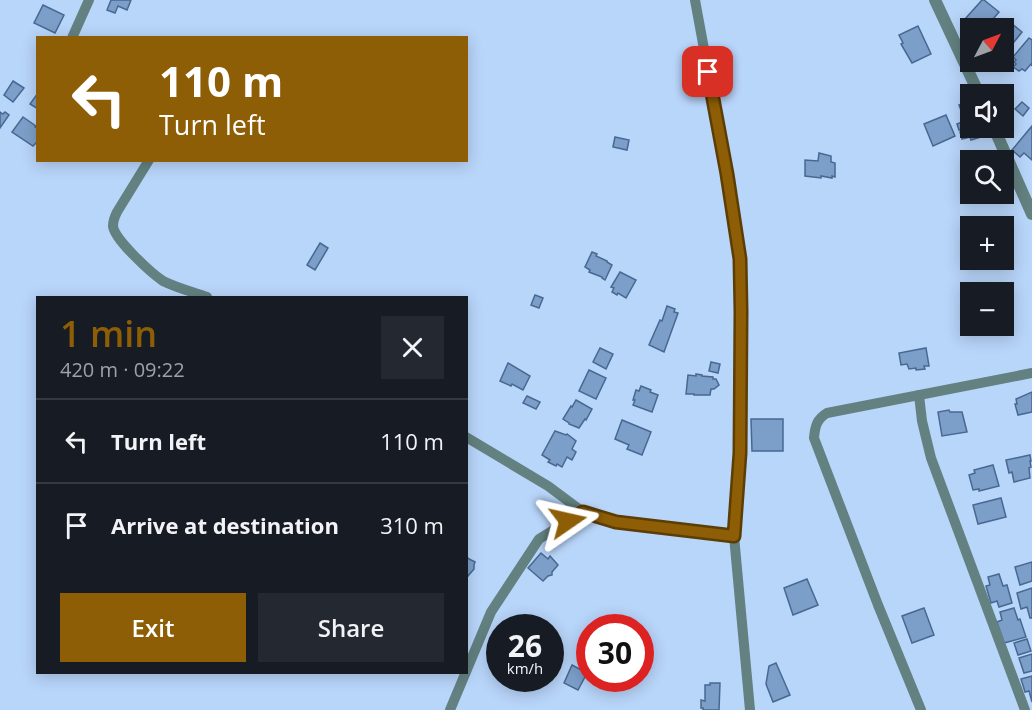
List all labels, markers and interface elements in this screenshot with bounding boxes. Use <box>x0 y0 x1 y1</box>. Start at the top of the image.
north arrow <box>960 18 1014 72</box>
map controls <box>960 18 1014 336</box>
pin <box>682 46 733 97</box>
text: 110 m <box>159 52 283 109</box>
icon: arrive <box>691 55 724 88</box>
icon: left <box>60 60 138 138</box>
button: sound <box>960 84 1014 138</box>
text: Turn left <box>159 106 266 143</box>
button: search <box>960 150 1014 204</box>
button: + <box>960 216 1014 270</box>
button: − <box>960 282 1014 336</box>
text: 1 min <box>60 309 157 358</box>
button: close <box>381 316 444 379</box>
text: 420 m · 09:22 <box>60 356 185 383</box>
icon: left <box>60 425 93 458</box>
text: Turn left <box>111 426 206 456</box>
text: 110 m <box>380 426 444 456</box>
position arrow <box>536 489 600 553</box>
icon: arrive <box>60 509 93 542</box>
text: Arrive at destination <box>111 510 339 540</box>
text: 310 m <box>380 510 444 540</box>
button: Exit <box>60 593 246 662</box>
button: Share <box>258 593 444 662</box>
speed limit sign: 30 <box>576 614 654 692</box>
text: 26 <box>508 625 542 666</box>
text: km/h <box>507 658 543 678</box>

